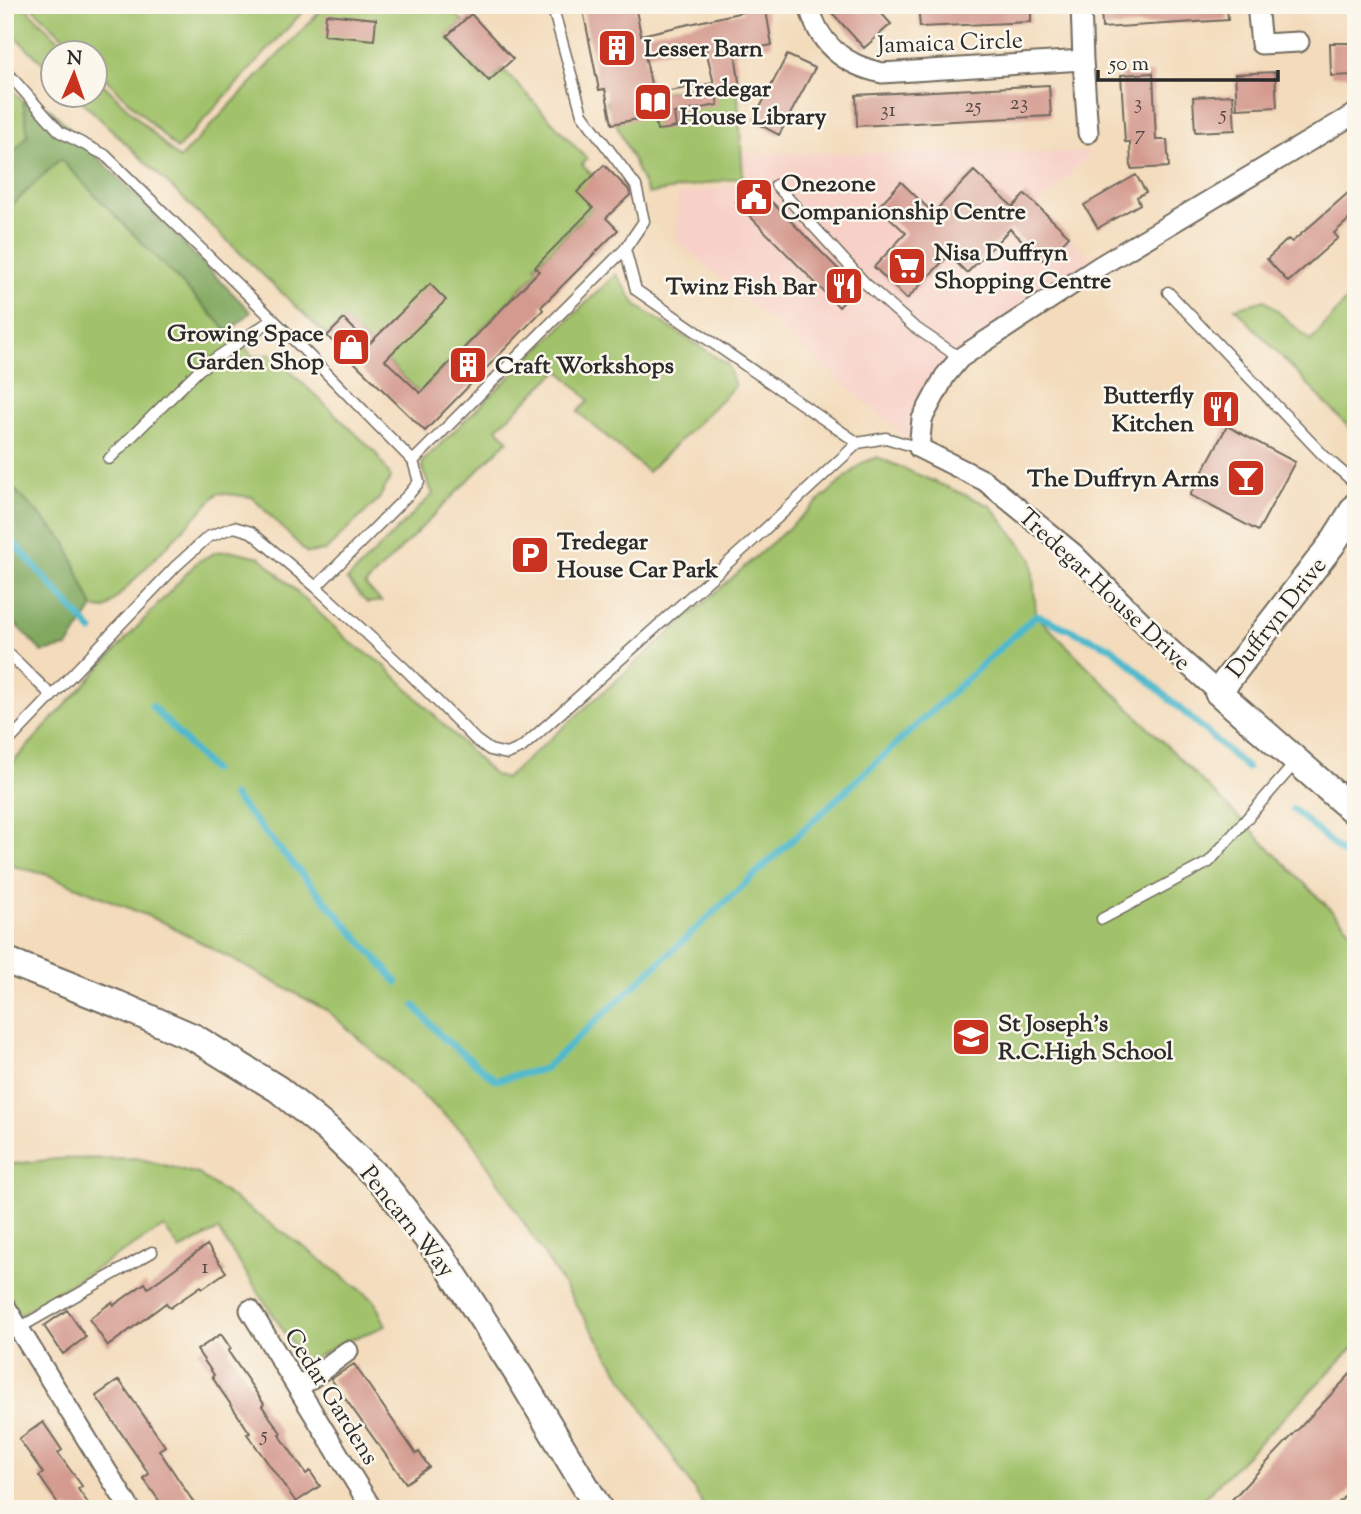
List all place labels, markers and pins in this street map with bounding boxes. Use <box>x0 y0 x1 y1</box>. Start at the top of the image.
building icon: Lesser Barn <box>596 27 638 69</box>
place label: Lesser Barn <box>644 33 764 67</box>
place label: Tredegar House Library <box>680 73 827 135</box>
library icon: Tredegar House Library <box>632 81 674 123</box>
place label: One2one Companionship Centre <box>781 168 1026 230</box>
public building icon: One2one Companionship Centre <box>733 176 775 218</box>
place label: Nisa Duffryn Shopping Centre <box>934 237 1111 299</box>
supermarket icon: Nisa Duffryn Shopping Centre <box>886 245 928 287</box>
restaurant icon: Twinz Fish Bar <box>823 265 865 307</box>
place label: Twinz Fish Bar <box>666 271 818 305</box>
place label: Growing Space Garden Shop <box>167 318 324 380</box>
shop icon: Growing Space Garden Shop <box>330 326 372 368</box>
building icon: Craft Workshops <box>447 344 489 386</box>
place label: Craft Workshops <box>495 350 674 384</box>
place label: Butterfly Kitchen <box>1103 380 1195 442</box>
restaurant icon: Butterfly Kitchen <box>1200 388 1242 430</box>
bar icon: The Duffryn Arms <box>1225 457 1267 499</box>
place label: The Duffryn Arms <box>1027 463 1219 497</box>
place label: Tredegar House Car Park <box>557 526 719 588</box>
parking icon: Tredegar House Car Park <box>509 534 551 576</box>
place label: St Joseph's R.C.High School <box>998 1008 1174 1070</box>
school or university icon: St Joseph's R.C.High School <box>950 1016 992 1058</box>

